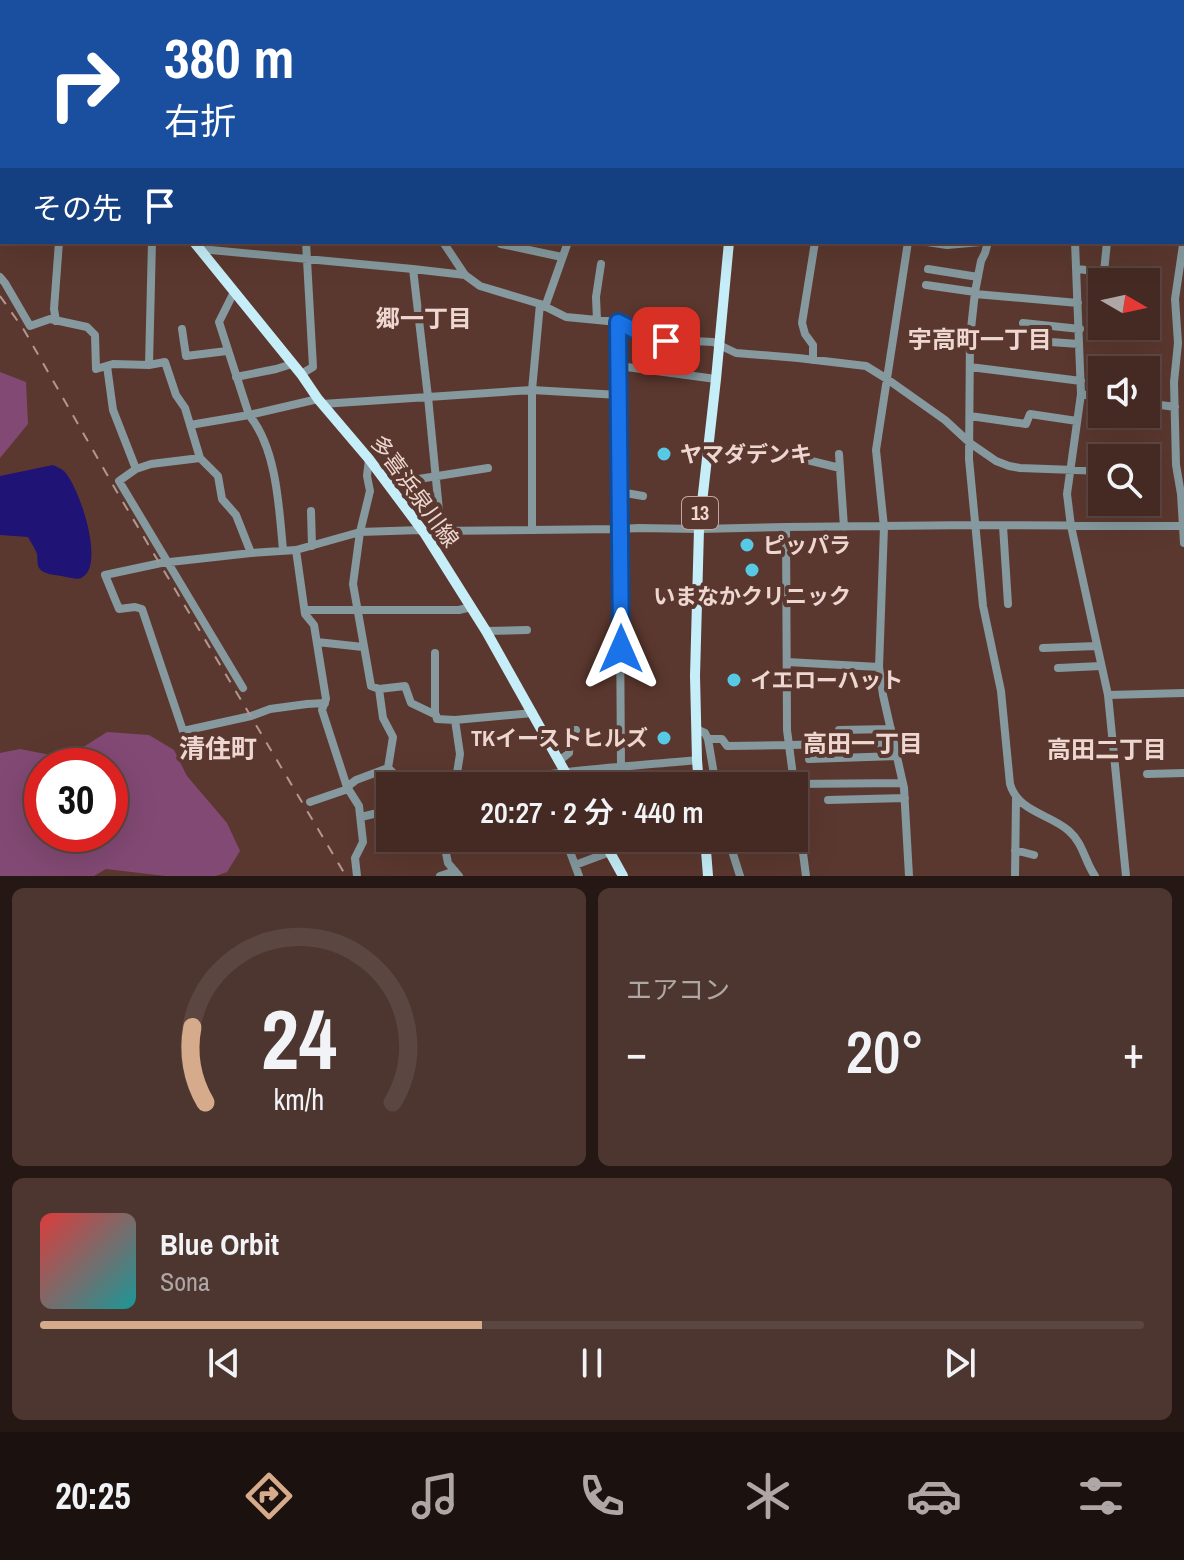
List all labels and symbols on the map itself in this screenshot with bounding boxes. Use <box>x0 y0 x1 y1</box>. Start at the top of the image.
north arrow <box>1088 268 1160 340</box>
district label: 郷一丁目 <box>376 302 472 334</box>
pin <box>632 307 700 375</box>
district label: 宇高町一丁目 <box>908 323 1052 355</box>
street label: 多喜浜泉川線 <box>364 429 466 553</box>
place label: ヤマダデンキ <box>680 439 812 469</box>
marker: ヤマダデンキ <box>655 445 673 463</box>
road number: 13 <box>682 497 718 529</box>
place label: ピッパラ <box>763 530 851 560</box>
marker: ピッパラ <box>738 536 756 554</box>
marker: いまなかクリニック <box>743 561 761 579</box>
place label: いまなかクリニック <box>653 581 851 611</box>
position arrow <box>579 607 663 691</box>
place label: イエローハット <box>750 665 903 695</box>
marker: イエローハット <box>725 671 743 689</box>
place label: TKイーストヒルズ <box>471 723 648 753</box>
district label: 高田一丁目 <box>803 727 923 759</box>
marker: TKイーストヒルズ <box>655 729 673 747</box>
district label: 清住町 <box>179 731 257 766</box>
district label: 高田二丁目 <box>1047 733 1167 765</box>
speed limit sign: 30 <box>24 748 128 852</box>

